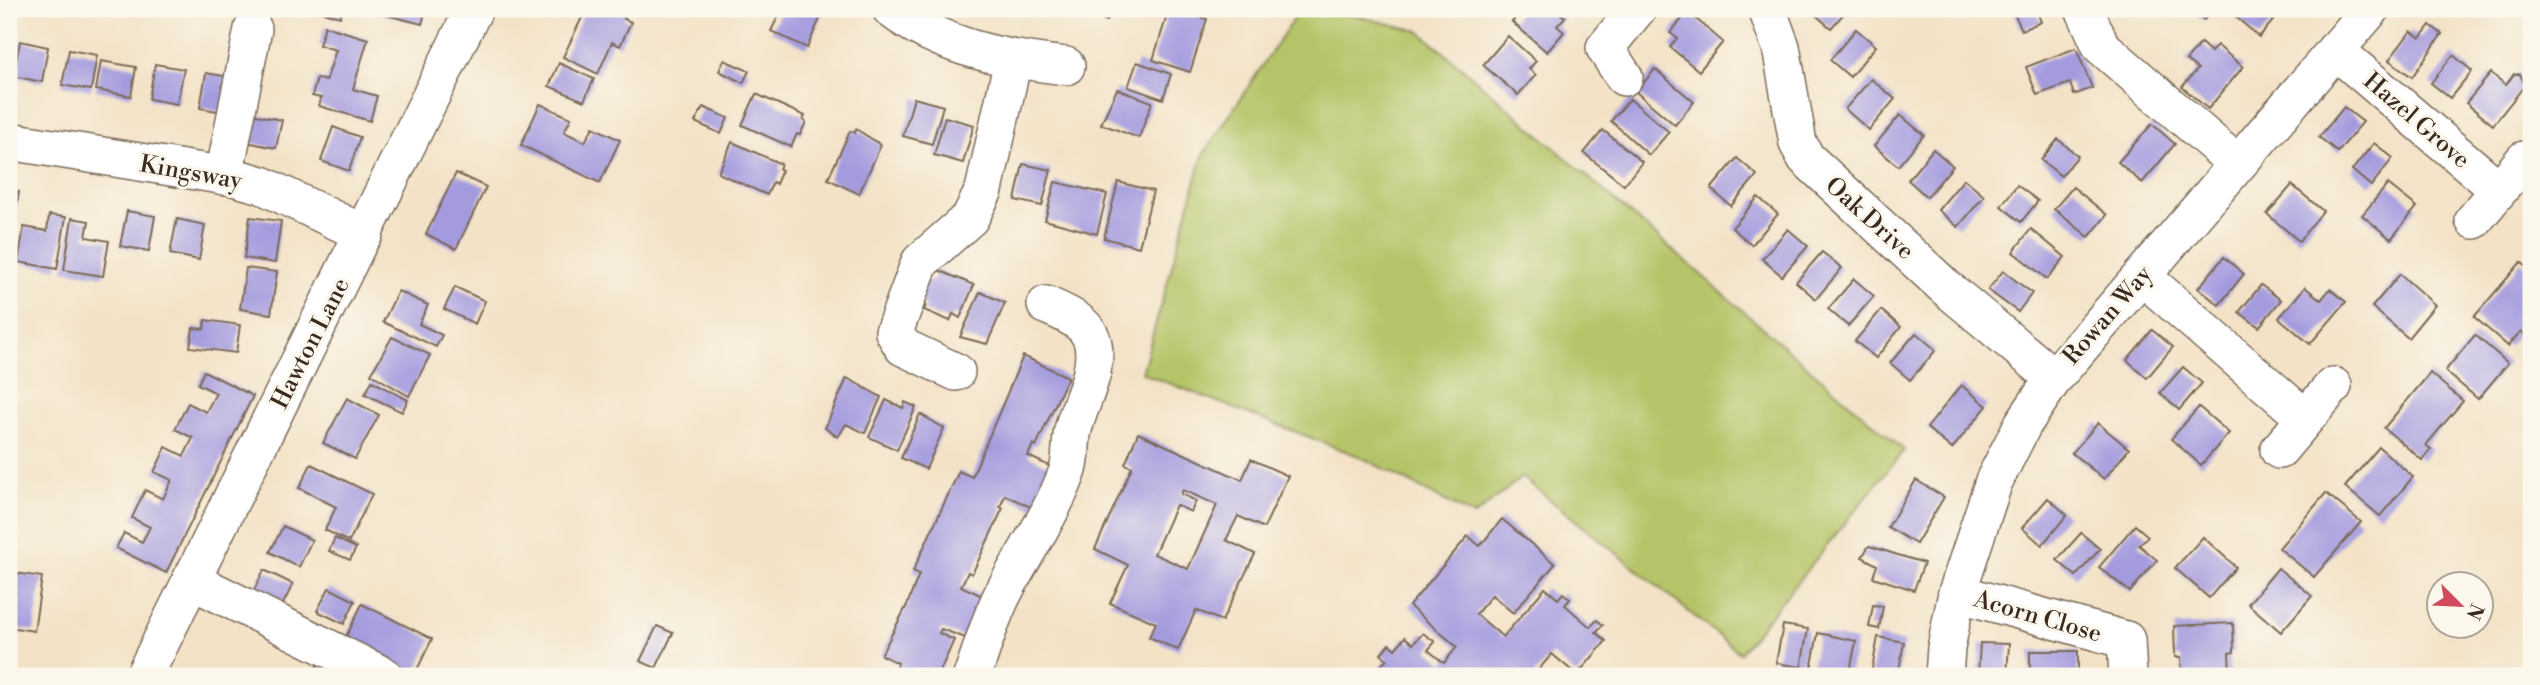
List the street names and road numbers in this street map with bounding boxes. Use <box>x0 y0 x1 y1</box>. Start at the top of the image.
street label: Hazel Grove <box>2357 66 2476 175</box>
street label: Kingsway <box>137 149 245 197</box>
street label: Oak Drive <box>1819 171 1920 267</box>
street label: Rowan Way <box>2057 260 2159 371</box>
street label: Hawton Lane <box>265 273 357 414</box>
street label: Acorn Close <box>1970 584 2105 649</box>

